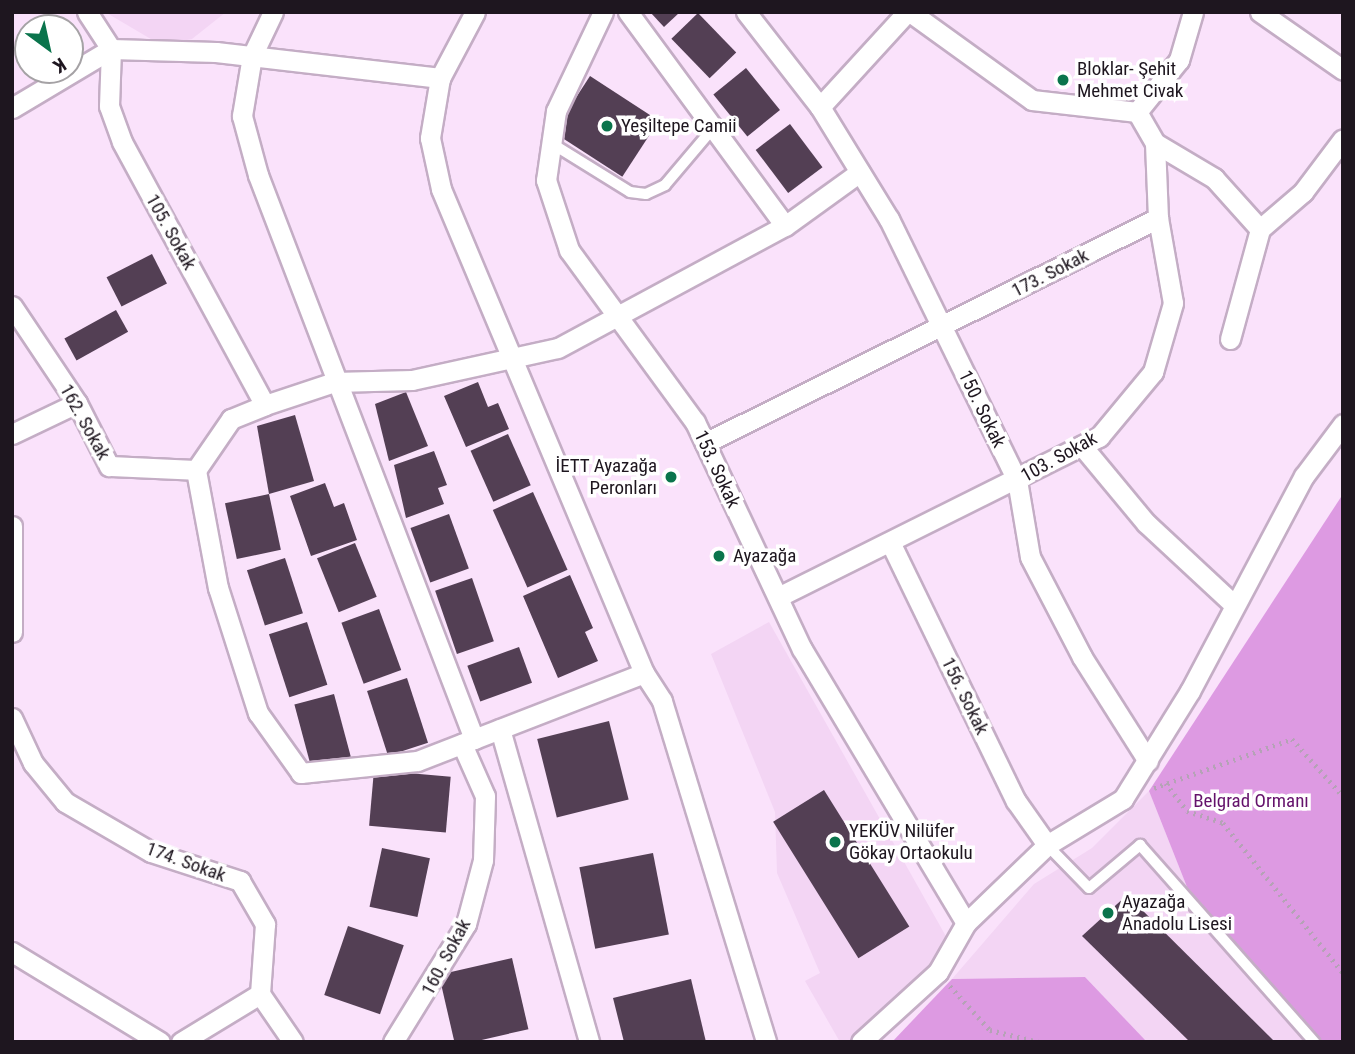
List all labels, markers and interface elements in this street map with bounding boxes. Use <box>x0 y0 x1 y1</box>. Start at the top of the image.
north arrow <box>14 14 84 84</box>
text: K <box>49 53 70 78</box>
place label: Bloklar- Şehit Mehmet Civak <box>1077 58 1183 102</box>
marker: Bloklar- Şehit Mehmet Civak <box>1055 72 1071 88</box>
place label: Yeşiltepe Camii <box>621 115 737 137</box>
marker: Yeşiltepe Camii <box>599 118 615 134</box>
street label: 105. Sokak <box>141 190 201 274</box>
street label: 173. Sokak <box>1008 244 1092 302</box>
street label: 150. Sokak <box>954 367 1010 451</box>
street label: 162. Sokak <box>55 380 115 464</box>
street label: 153. Sokak <box>689 427 745 511</box>
street label: 103. Sokak <box>1017 427 1101 487</box>
place label: İETT Ayazağa Peronları <box>555 455 657 499</box>
marker: İETT Ayazağa Peronları <box>663 469 679 485</box>
place label: Ayazağa <box>733 545 796 567</box>
marker: Ayazağa <box>711 548 727 564</box>
street label: 156. Sokak <box>937 654 993 738</box>
park label: Belgrad Ormanı <box>1193 790 1309 812</box>
place label: YEKÜV Nilüfer Gökay Ortaokulu <box>849 820 973 864</box>
marker: YEKÜV Nilüfer Gökay Ortaokulu <box>827 834 843 850</box>
street label: 174. Sokak <box>143 837 229 887</box>
place label: Ayazağa Anadolu Lisesi <box>1122 891 1232 935</box>
marker: Ayazağa Anadolu Lisesi <box>1100 905 1116 921</box>
street label: 160. Sokak <box>416 915 476 999</box>

